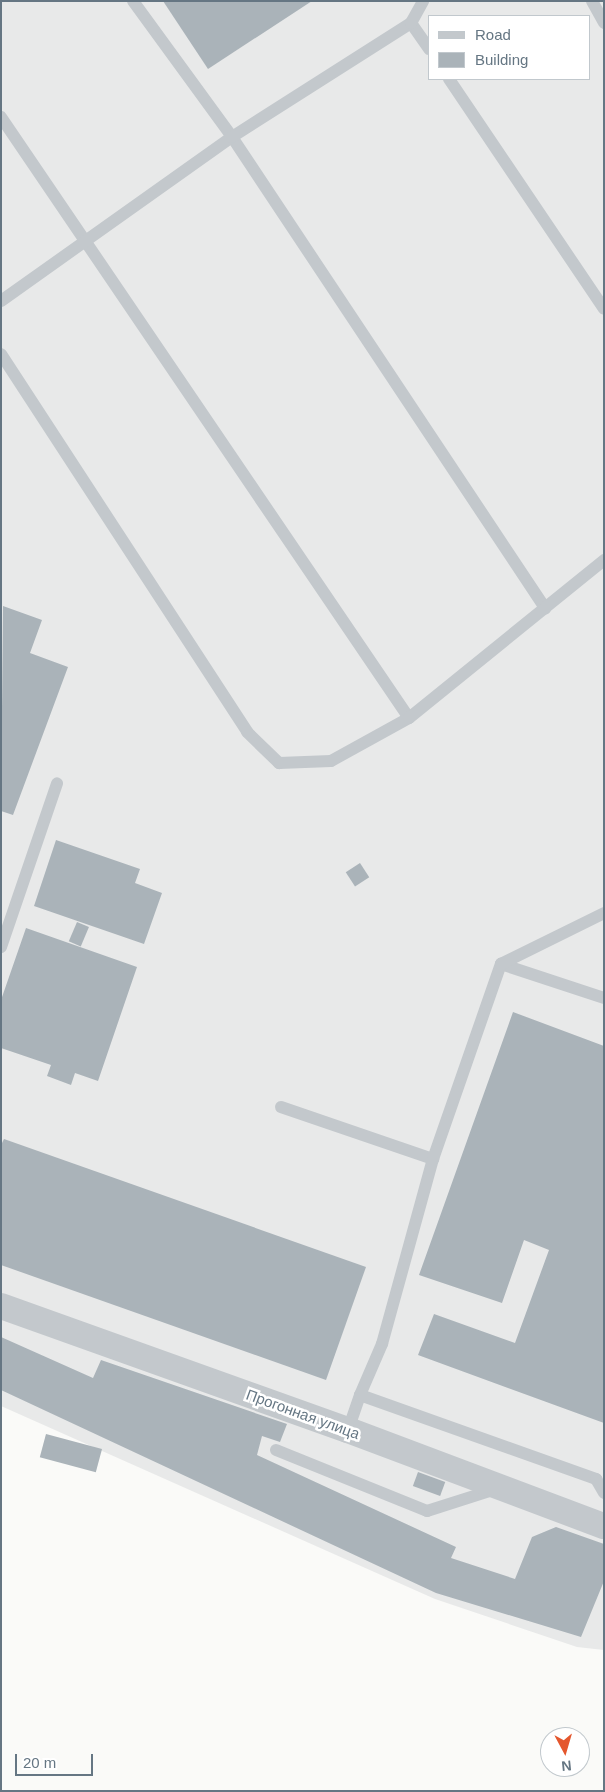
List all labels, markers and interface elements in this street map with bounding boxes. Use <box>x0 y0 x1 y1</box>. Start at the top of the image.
legend <box>428 15 590 80</box>
text: Road <box>475 26 511 43</box>
text: Building <box>475 51 528 68</box>
street label: Прогонная улица <box>244 1385 362 1443</box>
north arrow <box>540 1727 590 1777</box>
scale bar <box>18 1744 95 1776</box>
text: 20 m <box>23 1754 56 1771</box>
text: N <box>561 1757 572 1774</box>

